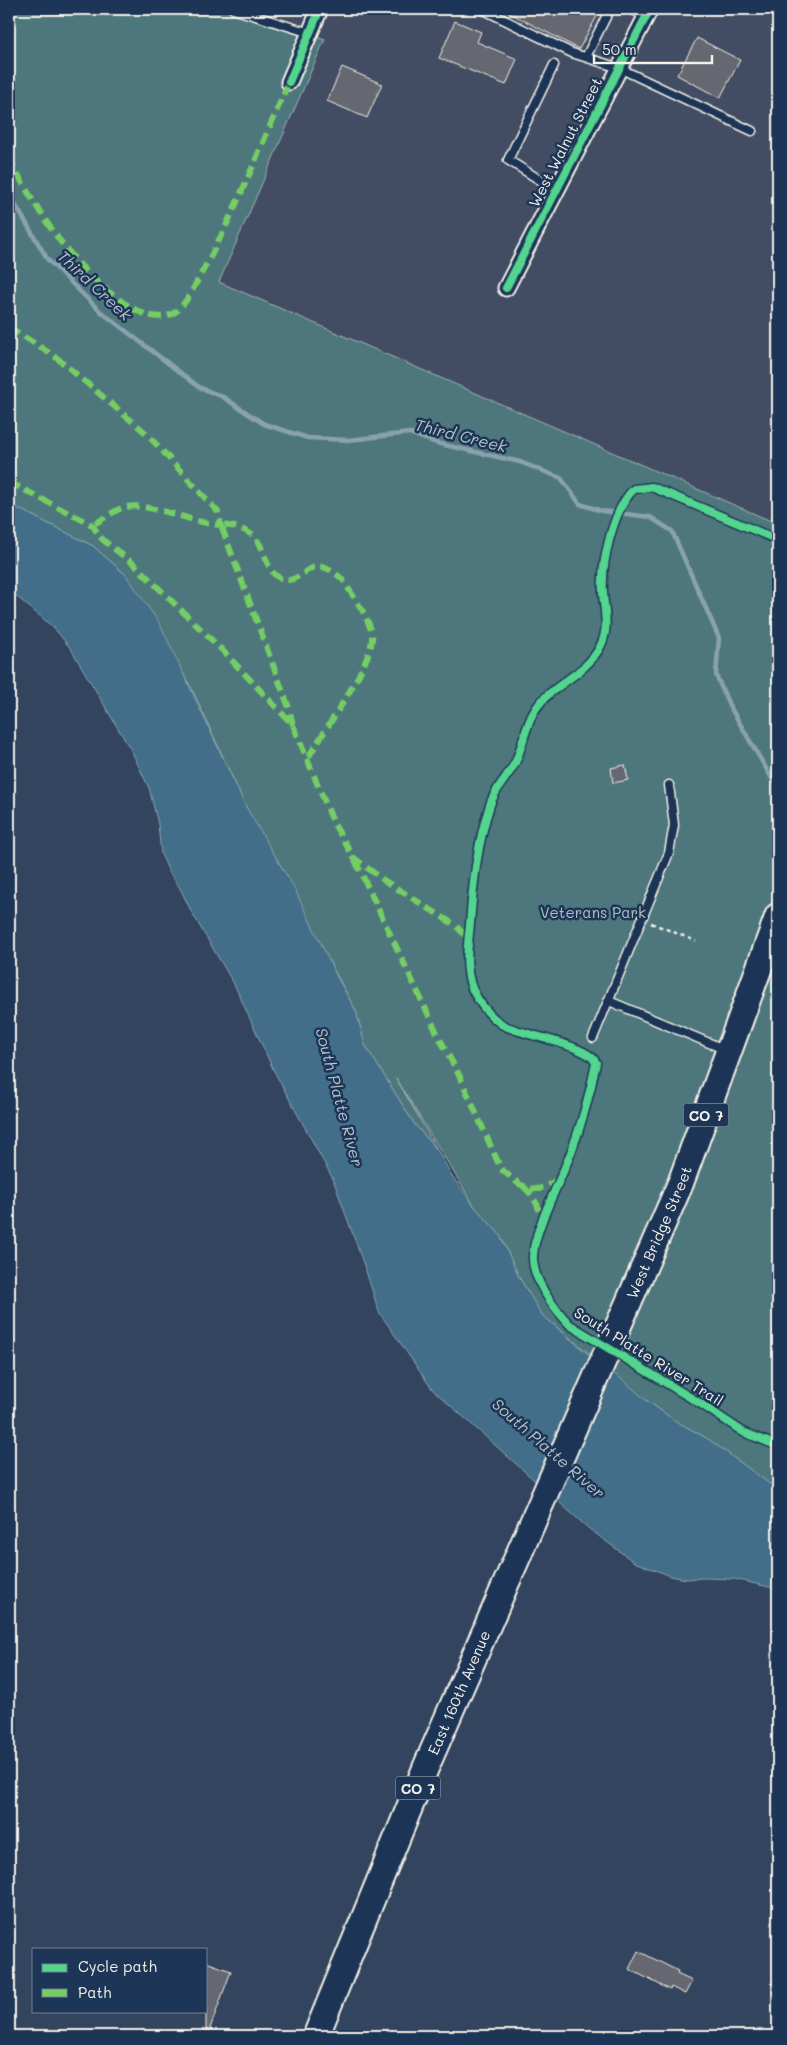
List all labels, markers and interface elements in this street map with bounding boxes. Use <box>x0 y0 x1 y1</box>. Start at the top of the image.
scale bar <box>594 32 712 64</box>
text: 50 m <box>602 39 637 59</box>
street label: West Walnut Street <box>524 74 606 210</box>
water label: Third Creek <box>54 245 137 325</box>
water label: Third Creek <box>413 413 510 457</box>
park label: Veterans Park <box>540 902 646 922</box>
water label: South Platte River <box>311 1025 369 1169</box>
road number: CO 7 <box>684 1104 728 1126</box>
street label: West Bridge Street <box>621 1163 696 1302</box>
street label: South Platte River Trail <box>571 1302 727 1410</box>
water label: South Platte River <box>488 1393 610 1503</box>
street label: East 160th Avenue <box>423 1627 494 1758</box>
road number: CO 7 <box>396 1776 440 1800</box>
legend <box>32 1948 208 2012</box>
text: Cycle path <box>78 1956 157 1976</box>
text: Path <box>78 1982 112 2002</box>

